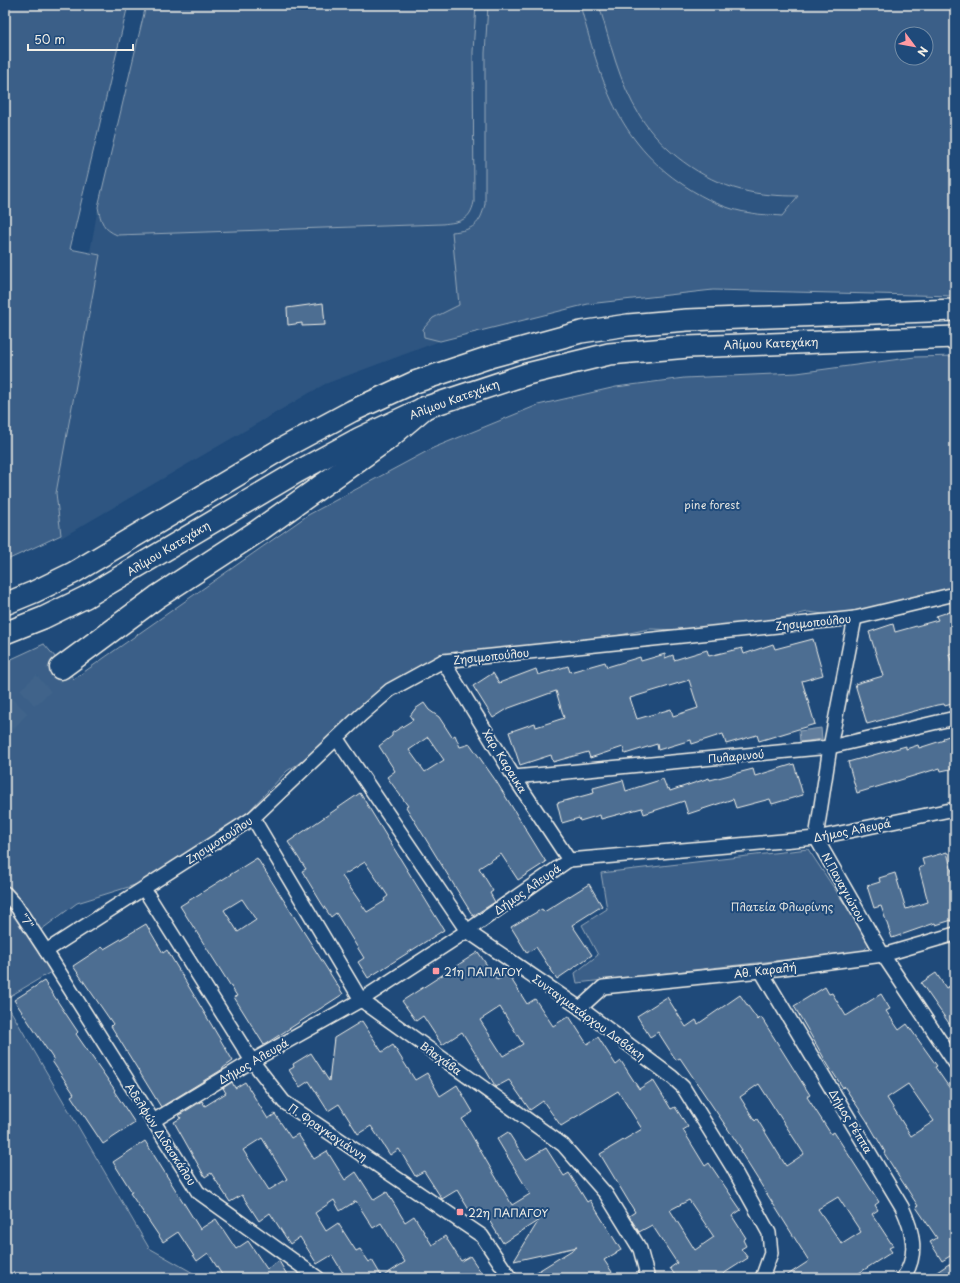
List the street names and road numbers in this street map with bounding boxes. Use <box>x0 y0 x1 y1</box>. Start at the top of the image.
street label: Αλίμου Κατεχάκη <box>723 333 819 353</box>
street label: Αλίμου Κατεχάκη <box>406 375 502 423</box>
street label: Αλίμου Κατεχάκη <box>123 516 213 580</box>
street label: Ζησιμοπούλου <box>774 610 852 634</box>
street label: Ζησιμοπούλου <box>452 644 530 668</box>
street label: Χαρ. Καραικα <box>479 726 531 796</box>
street label: Πυλαρινού <box>707 745 765 767</box>
street label: Ζησιμοπούλου <box>182 812 256 868</box>
street label: Δήμος Αλευρά <box>812 814 892 846</box>
street label: Ν.Παναγιώτου <box>818 849 870 925</box>
street label: Δήμος Αλευρά <box>490 859 564 919</box>
street label: "7" <box>16 910 38 932</box>
street label: Αθ. Καραλή <box>733 958 797 982</box>
street label: Συνταγματάρχου Δαβάκη <box>529 970 649 1064</box>
street label: Δήμος Αλευρά <box>215 1034 291 1088</box>
street label: Βλαχάβα <box>417 1037 465 1079</box>
street label: Αδελφών Διδασκάλου <box>121 1079 201 1189</box>
street label: Δήμος Ρέππα <box>825 1085 877 1157</box>
street label: Π. Φραγκογιάννη <box>285 1099 371 1165</box>

